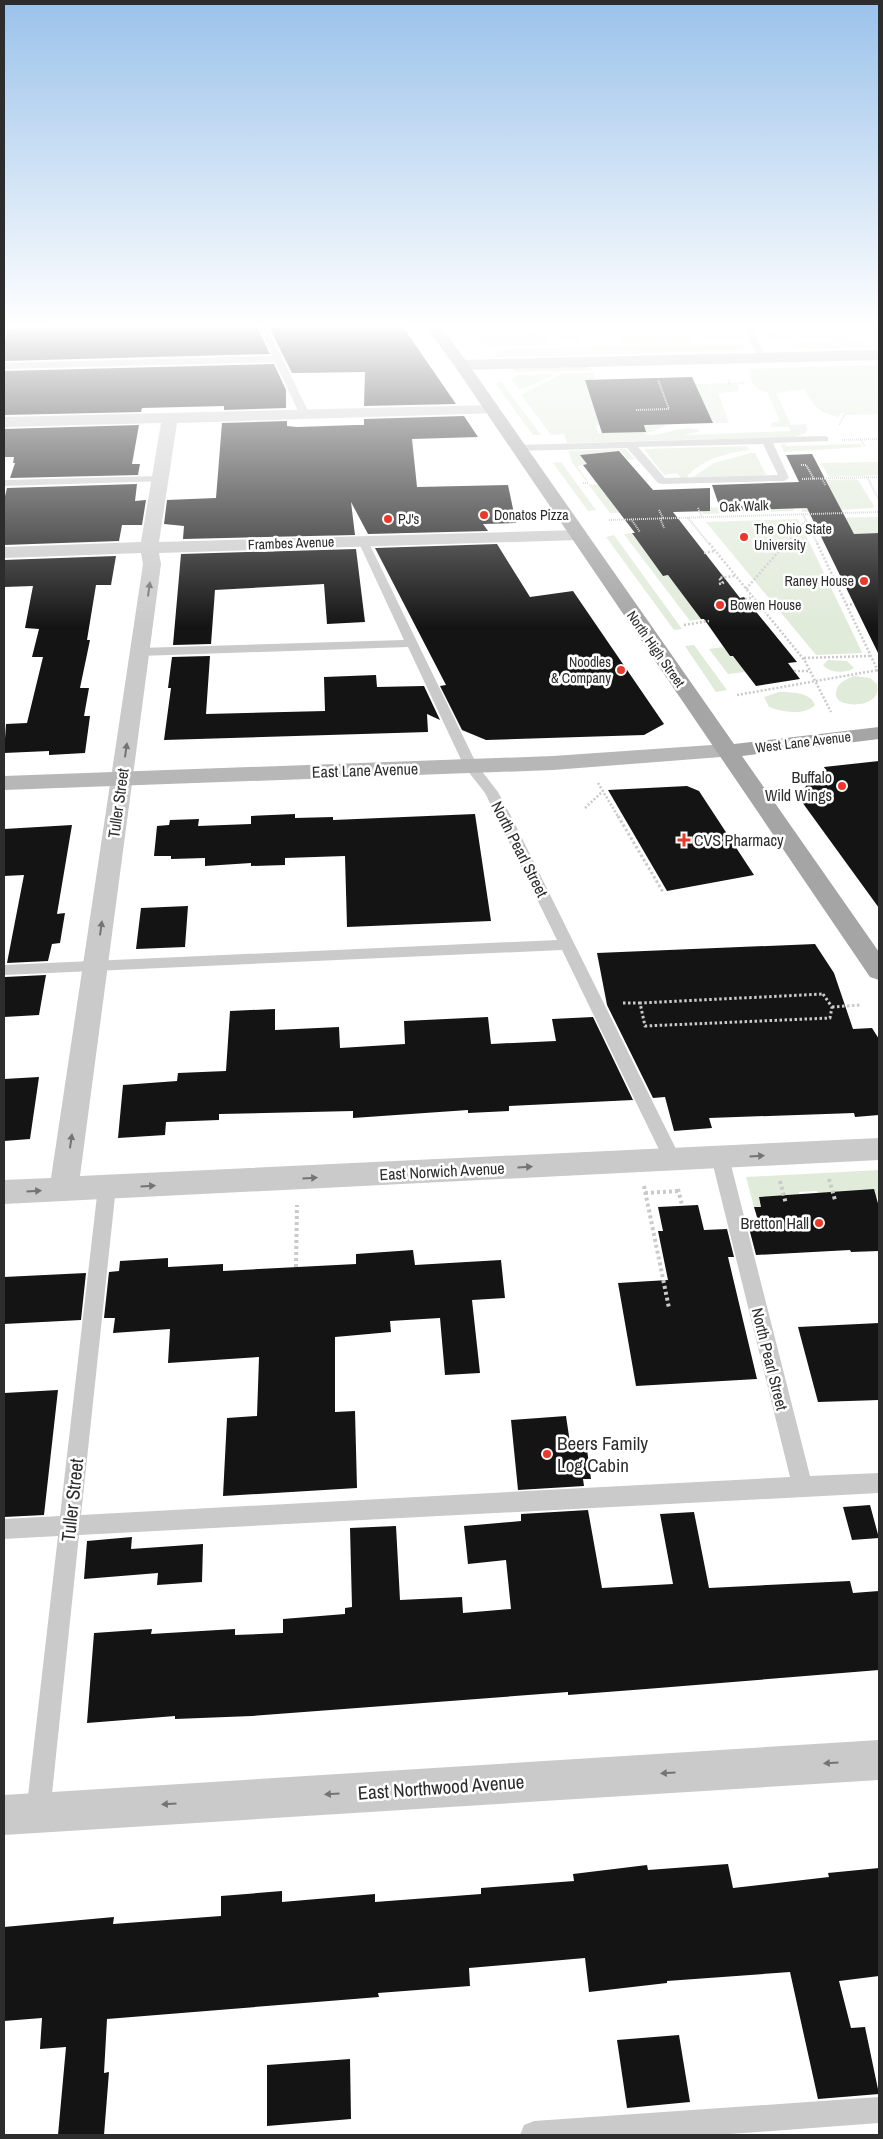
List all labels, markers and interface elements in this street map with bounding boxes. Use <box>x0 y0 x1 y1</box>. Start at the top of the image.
street label: Oak Walk <box>719 496 769 516</box>
place label: Donatos Pizza <box>494 506 569 524</box>
marker: Donatos Pizza <box>478 509 490 521</box>
place label: PJ's <box>398 510 420 528</box>
marker: PJ's <box>382 513 394 525</box>
place label: The Ohio State University <box>754 520 832 554</box>
marker: The Ohio State University <box>738 531 750 543</box>
street label: Frambes Avenue <box>247 532 335 554</box>
place label: Raney House <box>784 572 854 590</box>
marker: Raney House <box>858 575 870 587</box>
one-way arrow <box>145 581 153 597</box>
place label: Bowen House <box>730 596 801 614</box>
marker: Bowen House <box>714 599 726 611</box>
street label: North High Street <box>623 607 689 691</box>
place label: Noodles & Company <box>551 653 611 687</box>
marker: Noodles & Company <box>615 664 627 676</box>
street label: West Lane Avenue <box>754 727 852 757</box>
one-way arrow <box>122 742 130 758</box>
street label: East Lane Avenue <box>312 757 418 783</box>
street label: Tuller Street <box>102 766 134 839</box>
place label: Buffalo Wild Wings <box>765 766 832 806</box>
marker: Buffalo Wild Wings <box>836 780 848 792</box>
street label: North Pearl Street <box>486 797 554 901</box>
place label: CVS Pharmacy <box>694 829 784 851</box>
marker: CVS Pharmacy <box>678 834 690 846</box>
one-way arrow <box>97 920 105 936</box>
one-way arrow <box>67 1133 75 1149</box>
one-way arrow <box>749 1151 765 1159</box>
street label: East Norwich Avenue <box>379 1157 505 1185</box>
one-way arrow <box>517 1162 533 1170</box>
one-way arrow <box>302 1173 318 1181</box>
one-way arrow <box>140 1181 156 1189</box>
one-way arrow <box>26 1186 42 1194</box>
place label: Bretton Hall <box>740 1212 809 1234</box>
marker: Bretton Hall <box>813 1217 825 1229</box>
street label: North Pearl Street <box>747 1305 793 1413</box>
place label: Beers Family Log Cabin <box>557 1430 648 1478</box>
marker: Beers Family Log Cabin <box>541 1448 553 1460</box>
street label: Tuller Street <box>55 1456 89 1543</box>
one-way arrow <box>822 1760 838 1768</box>
street label: East Northwood Avenue <box>357 1768 525 1806</box>
one-way arrow <box>660 1769 676 1777</box>
one-way arrow <box>323 1791 339 1799</box>
one-way arrow <box>161 1801 177 1809</box>

